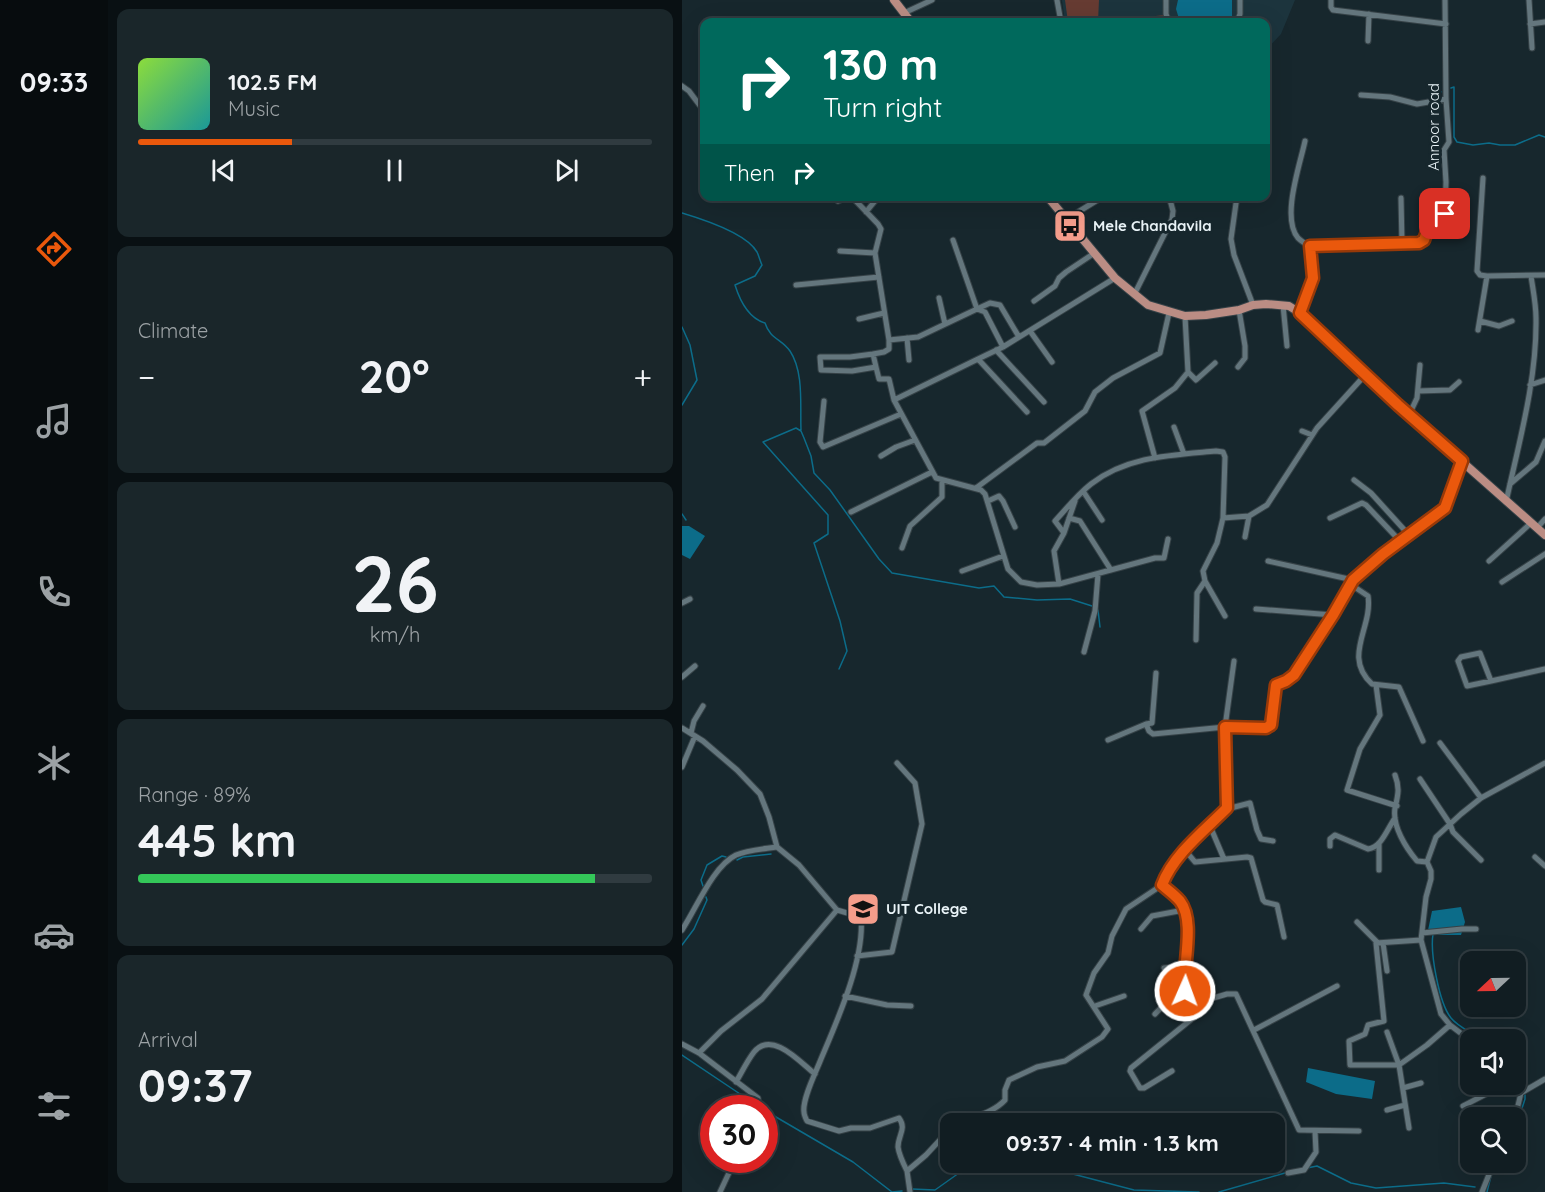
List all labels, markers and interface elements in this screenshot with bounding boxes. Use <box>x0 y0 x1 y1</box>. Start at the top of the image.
text: 130 m <box>823 38 938 91</box>
icon: right <box>724 42 802 120</box>
text: 09:33 <box>20 65 88 99</box>
text: 102.5 FM <box>228 68 317 96</box>
street label: Annoor road <box>1424 83 1443 171</box>
text: Turn right <box>823 90 942 124</box>
text: Music <box>228 96 280 121</box>
icon: previous <box>207 154 240 187</box>
icon: pause <box>378 154 411 187</box>
icon: next <box>550 154 583 187</box>
icon: right <box>787 156 820 189</box>
text: Then <box>724 159 775 187</box>
pin <box>1419 188 1470 239</box>
icon: arrive <box>1428 197 1461 230</box>
bus stop icon: Mele Chandavila <box>1052 208 1088 244</box>
place label: Mele Chandavila <box>1093 216 1212 235</box>
icon: directions <box>33 228 75 270</box>
text: Climate <box>138 318 208 343</box>
text: 20° <box>359 348 430 404</box>
text: − <box>138 356 155 397</box>
text: + <box>633 356 652 397</box>
icon: music <box>33 400 75 442</box>
text: 26 <box>351 534 439 632</box>
icon: phone <box>33 571 75 613</box>
text: km/h <box>370 622 420 647</box>
icon: climate <box>33 742 75 784</box>
text: Range · 89% <box>138 782 251 807</box>
text: 445 km <box>138 812 297 868</box>
school or university icon: UIT College <box>845 891 881 927</box>
place label: UIT College <box>886 899 968 918</box>
icon: car <box>33 914 75 956</box>
north arrow <box>1460 951 1526 1017</box>
map controls <box>1460 951 1526 1173</box>
position arrow <box>1153 959 1217 1023</box>
text: Arrival <box>138 1027 198 1052</box>
button: sound <box>1460 1029 1526 1095</box>
text: 09:37 <box>138 1057 252 1113</box>
icon: filters <box>33 1085 75 1127</box>
speed limit sign: 30 <box>700 1095 778 1173</box>
button: search <box>1460 1107 1526 1173</box>
text: 09:37 · 4 min · 1.3 km <box>1006 1129 1219 1157</box>

